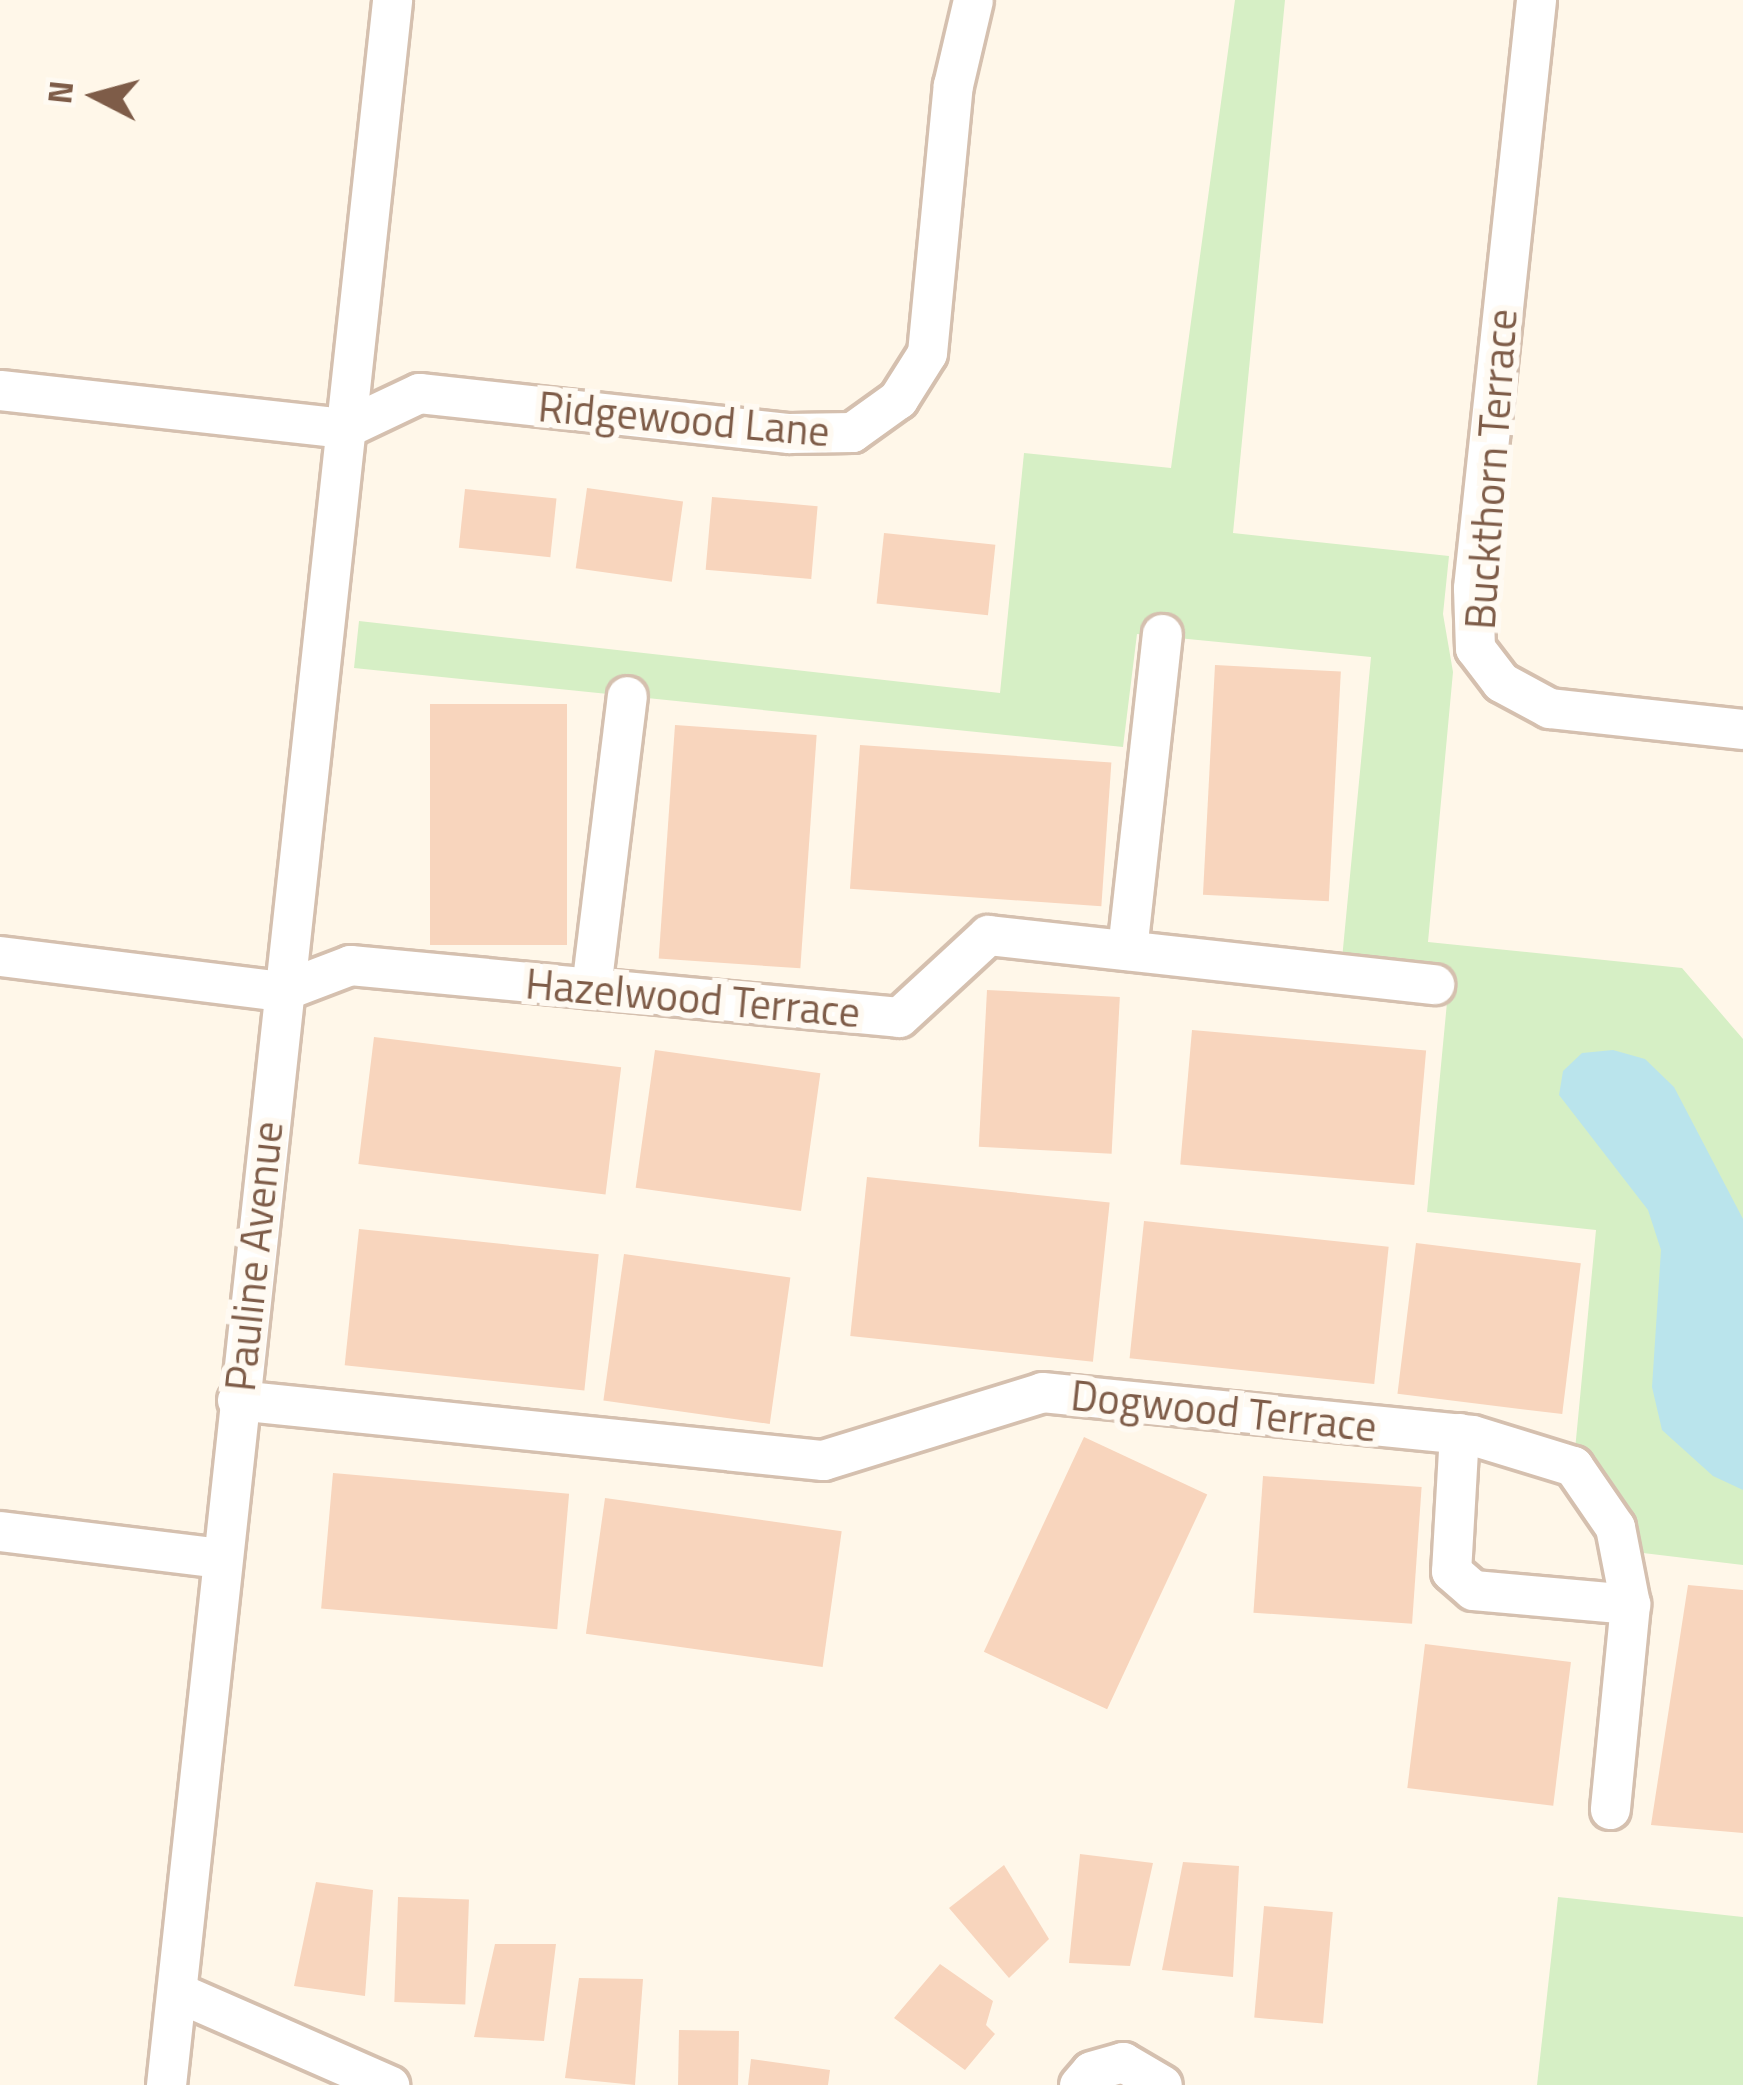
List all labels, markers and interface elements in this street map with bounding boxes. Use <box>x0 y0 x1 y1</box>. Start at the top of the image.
north arrow <box>36 36 156 156</box>
text: N <box>34 78 86 106</box>
street label: Buckthorn Terrace <box>1454 307 1526 631</box>
street label: Ridgewood Lane <box>536 380 832 456</box>
street label: Hazelwood Terrace <box>524 957 862 1037</box>
street label: Pauline Avenue <box>214 1118 292 1394</box>
street label: Dogwood Terrace <box>1069 1369 1379 1451</box>

